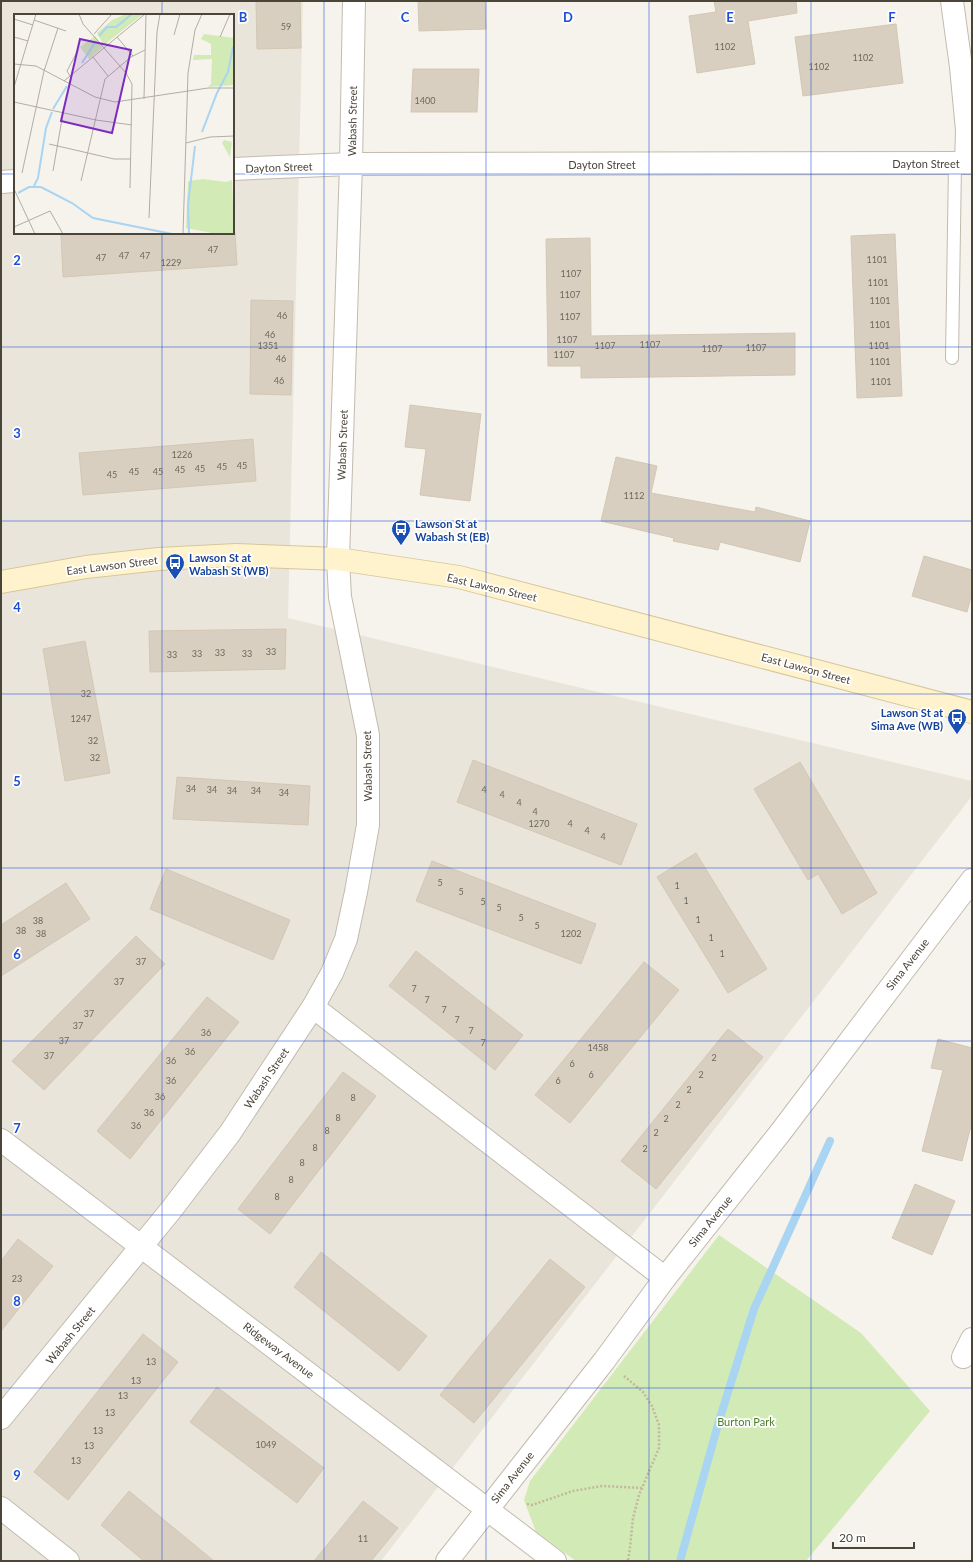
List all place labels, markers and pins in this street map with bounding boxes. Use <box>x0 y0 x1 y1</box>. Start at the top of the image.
place label: Lawson St at Wabash St (EB) <box>415 517 489 543</box>
bus stop icon: Lawson St at Wabash St (EB) <box>390 518 412 546</box>
place label: Lawson St at Wabash St (WB) <box>189 551 268 577</box>
bus stop icon: Lawson St at Wabash St (WB) <box>164 552 186 580</box>
place label: Lawson St at Sima Ave (WB) <box>871 706 944 732</box>
bus stop icon: Lawson St at Sima Ave (WB) <box>946 707 968 735</box>

